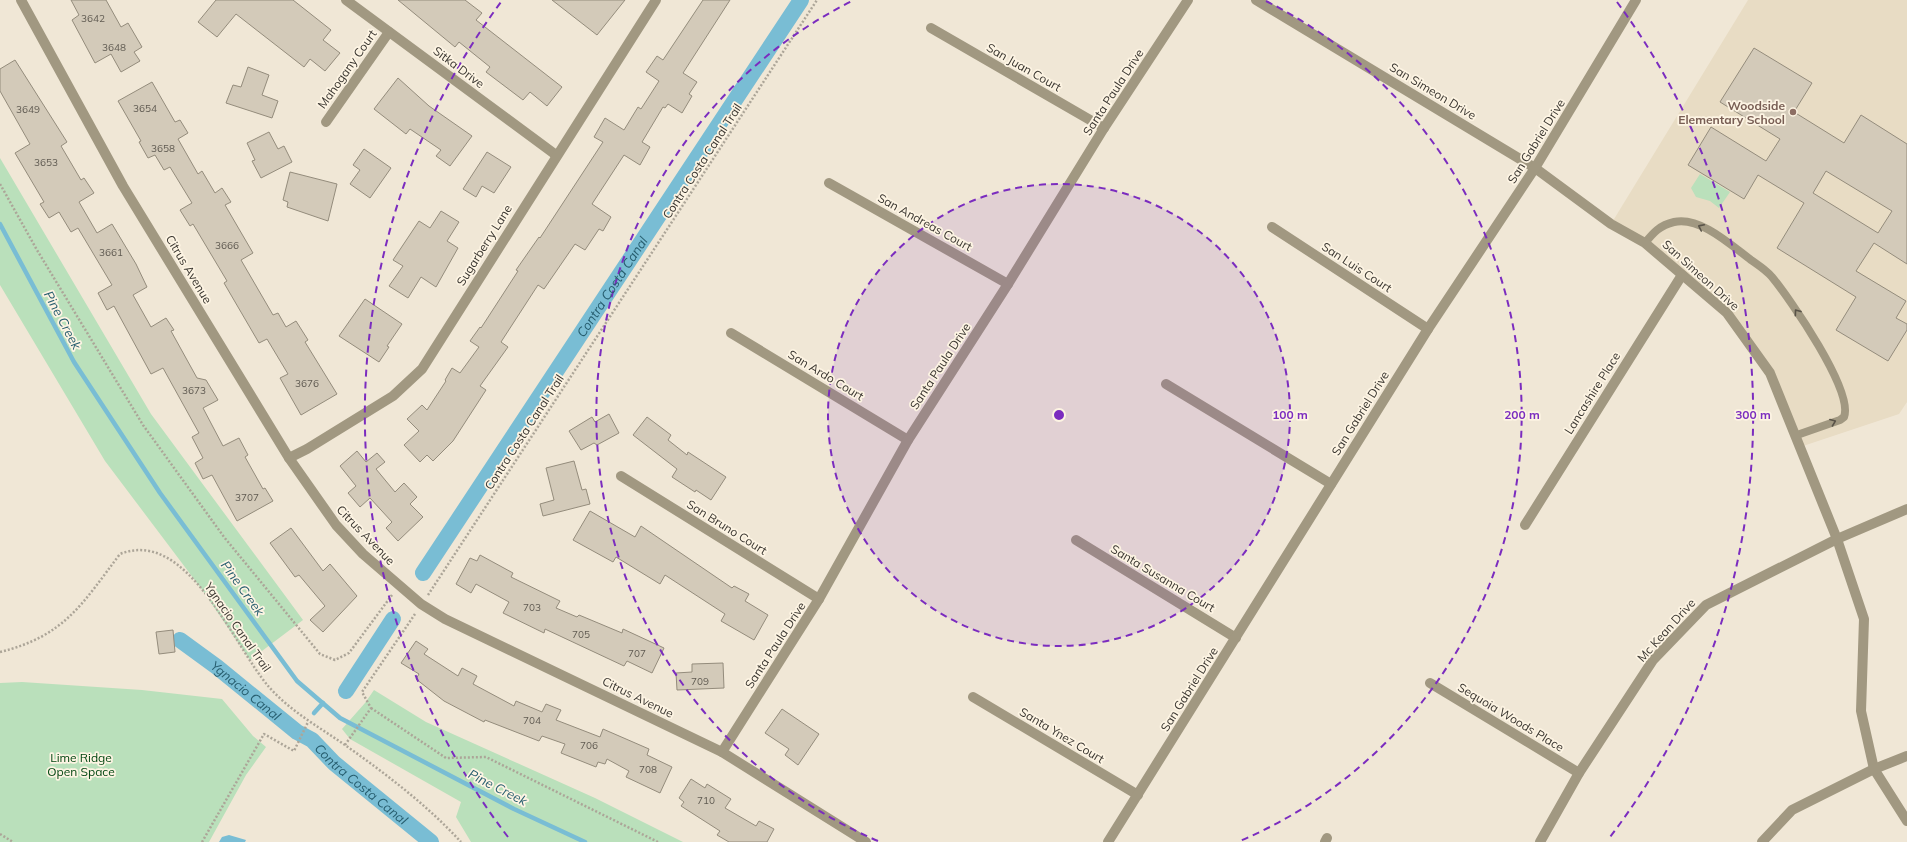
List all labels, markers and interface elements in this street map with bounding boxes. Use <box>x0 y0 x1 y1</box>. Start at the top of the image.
house number: 3642 <box>81 12 105 25</box>
street label: Mahogany Court <box>314 27 380 111</box>
street label: San Juan Court <box>984 40 1064 94</box>
house number: 3648 <box>102 41 126 54</box>
street label: Sitka Drive <box>431 43 487 91</box>
street label: Santa Paula Drive <box>1079 46 1147 138</box>
street label: San Simeon Drive <box>1387 59 1479 123</box>
street label: San Gabriel Drive <box>1504 96 1568 186</box>
place label: Woodside Elementary School <box>1678 98 1785 127</box>
street label: Contra Costa Canal Trail <box>659 100 745 222</box>
house number: 3654 <box>133 102 157 115</box>
house number: 3649 <box>16 103 40 116</box>
marker: Woodside Elementary School <box>1788 107 1798 117</box>
house number: 3658 <box>151 142 175 155</box>
house number: 3653 <box>34 156 58 169</box>
street label: San Andreas Court <box>875 190 975 254</box>
street label: Sugarberry Lane <box>453 202 515 288</box>
one-way arrow <box>1698 224 1706 232</box>
street label: Citrus Avenue <box>163 232 215 306</box>
water label: Contra Costa Canal <box>573 233 651 340</box>
street label: San Simeon Drive <box>1659 237 1743 313</box>
house number: 3666 <box>215 239 239 252</box>
street label: San Luis Court <box>1319 239 1395 295</box>
house number: 3661 <box>99 246 123 259</box>
water label: Pine Creek <box>41 288 85 352</box>
one-way arrow <box>1794 309 1802 316</box>
street label: Santa Paula Drive <box>906 320 974 412</box>
street label: San Ardo Court <box>785 347 867 403</box>
street label: Lancashire Place <box>1561 349 1623 437</box>
street label: San Gabriel Drive <box>1328 368 1392 458</box>
street label: Contra Costa Canal Trail <box>481 371 567 493</box>
house number: 3676 <box>295 377 319 390</box>
house number: 3673 <box>182 384 206 397</box>
text: 100 m <box>1272 407 1308 422</box>
text: 200 m <box>1504 407 1540 422</box>
text: 300 m <box>1735 407 1771 422</box>
centre of rings <box>1052 408 1066 422</box>
one-way arrow <box>1830 419 1837 427</box>
house number: 3707 <box>235 491 259 504</box>
street label: San Bruno Court <box>684 496 770 558</box>
street label: Citrus Avenue <box>334 502 398 568</box>
street label: Santa Susanna Court <box>1108 541 1218 615</box>
water label: Pine Creek <box>218 557 268 619</box>
street label: Ygnacio Canal Trail <box>201 579 274 675</box>
street label: Mc Kean Drive <box>1634 595 1698 665</box>
street label: Santa Paula Drive <box>741 599 809 691</box>
house number: 703 <box>523 601 541 614</box>
house number: 705 <box>572 628 590 641</box>
street label: San Gabriel Drive <box>1157 644 1221 734</box>
house number: 707 <box>628 647 646 660</box>
water label: Ygnacio Canal <box>208 657 285 724</box>
street label: Citrus Avenue <box>600 673 676 721</box>
house number: 709 <box>691 675 709 688</box>
street label: Sequoia Woods Place <box>1455 679 1567 755</box>
street label: Santa Ynez Court <box>1017 704 1107 766</box>
house number: 704 <box>523 714 541 727</box>
house number: 706 <box>580 739 598 752</box>
water label: Contra Costa Canal <box>311 740 412 828</box>
park label: Lime Ridge Open Space <box>47 750 115 779</box>
house number: 708 <box>639 763 657 776</box>
water label: Pine Creek <box>466 765 530 809</box>
house number: 710 <box>697 794 715 807</box>

